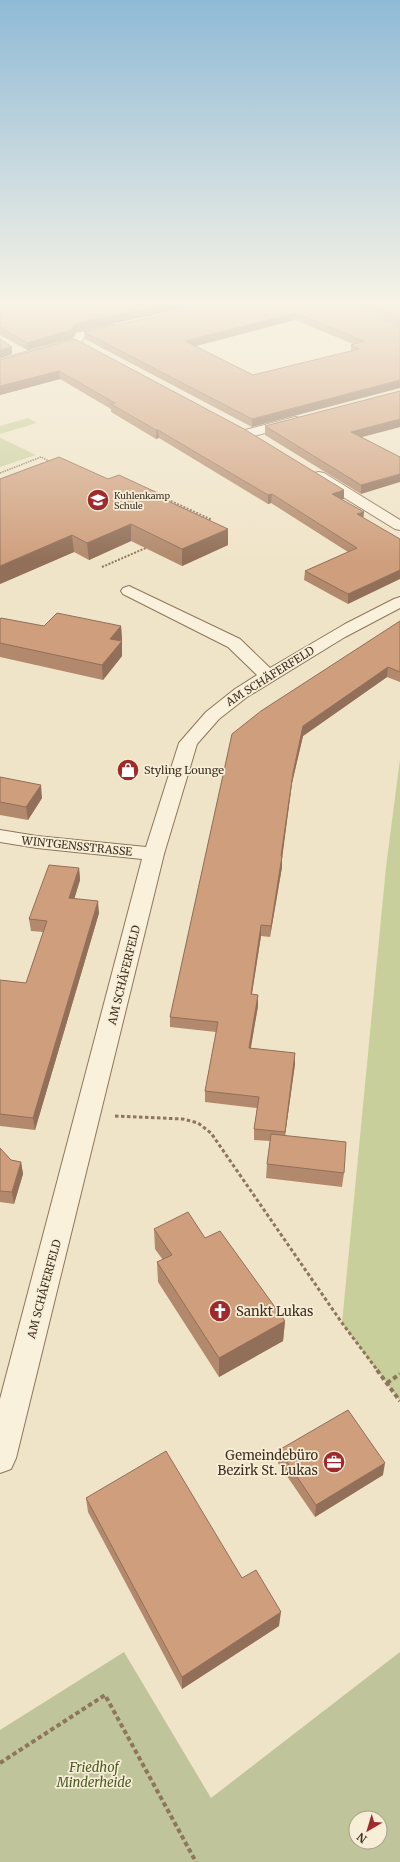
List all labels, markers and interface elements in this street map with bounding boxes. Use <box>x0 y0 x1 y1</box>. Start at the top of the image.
school or university icon: Kuhlenkamp Schule <box>85 487 111 513</box>
place label: Kuhlenkamp Schule <box>114 490 170 511</box>
street label: AM SCHÄFERFELD <box>222 643 317 709</box>
shop icon: Styling Lounge <box>115 757 141 783</box>
place label: Styling Lounge <box>144 763 224 777</box>
street label: WINTGENSSTRASSE <box>20 833 133 859</box>
street label: AM SCHÄFERFELD <box>105 924 143 1027</box>
street label: AM SCHÄFERFELD <box>24 1238 64 1341</box>
church icon: Sankt Lukas <box>207 1298 233 1324</box>
place label: Sankt Lukas <box>236 1303 313 1320</box>
place label: Gemeindebüro Bezirk St. Lukas <box>217 1447 318 1479</box>
office icon: Gemeindebüro Bezirk St. Lukas <box>321 1449 347 1475</box>
park label: Friedhof Minderheide <box>56 1759 132 1791</box>
north arrow <box>348 1810 388 1850</box>
text: N <box>354 1830 370 1846</box>

